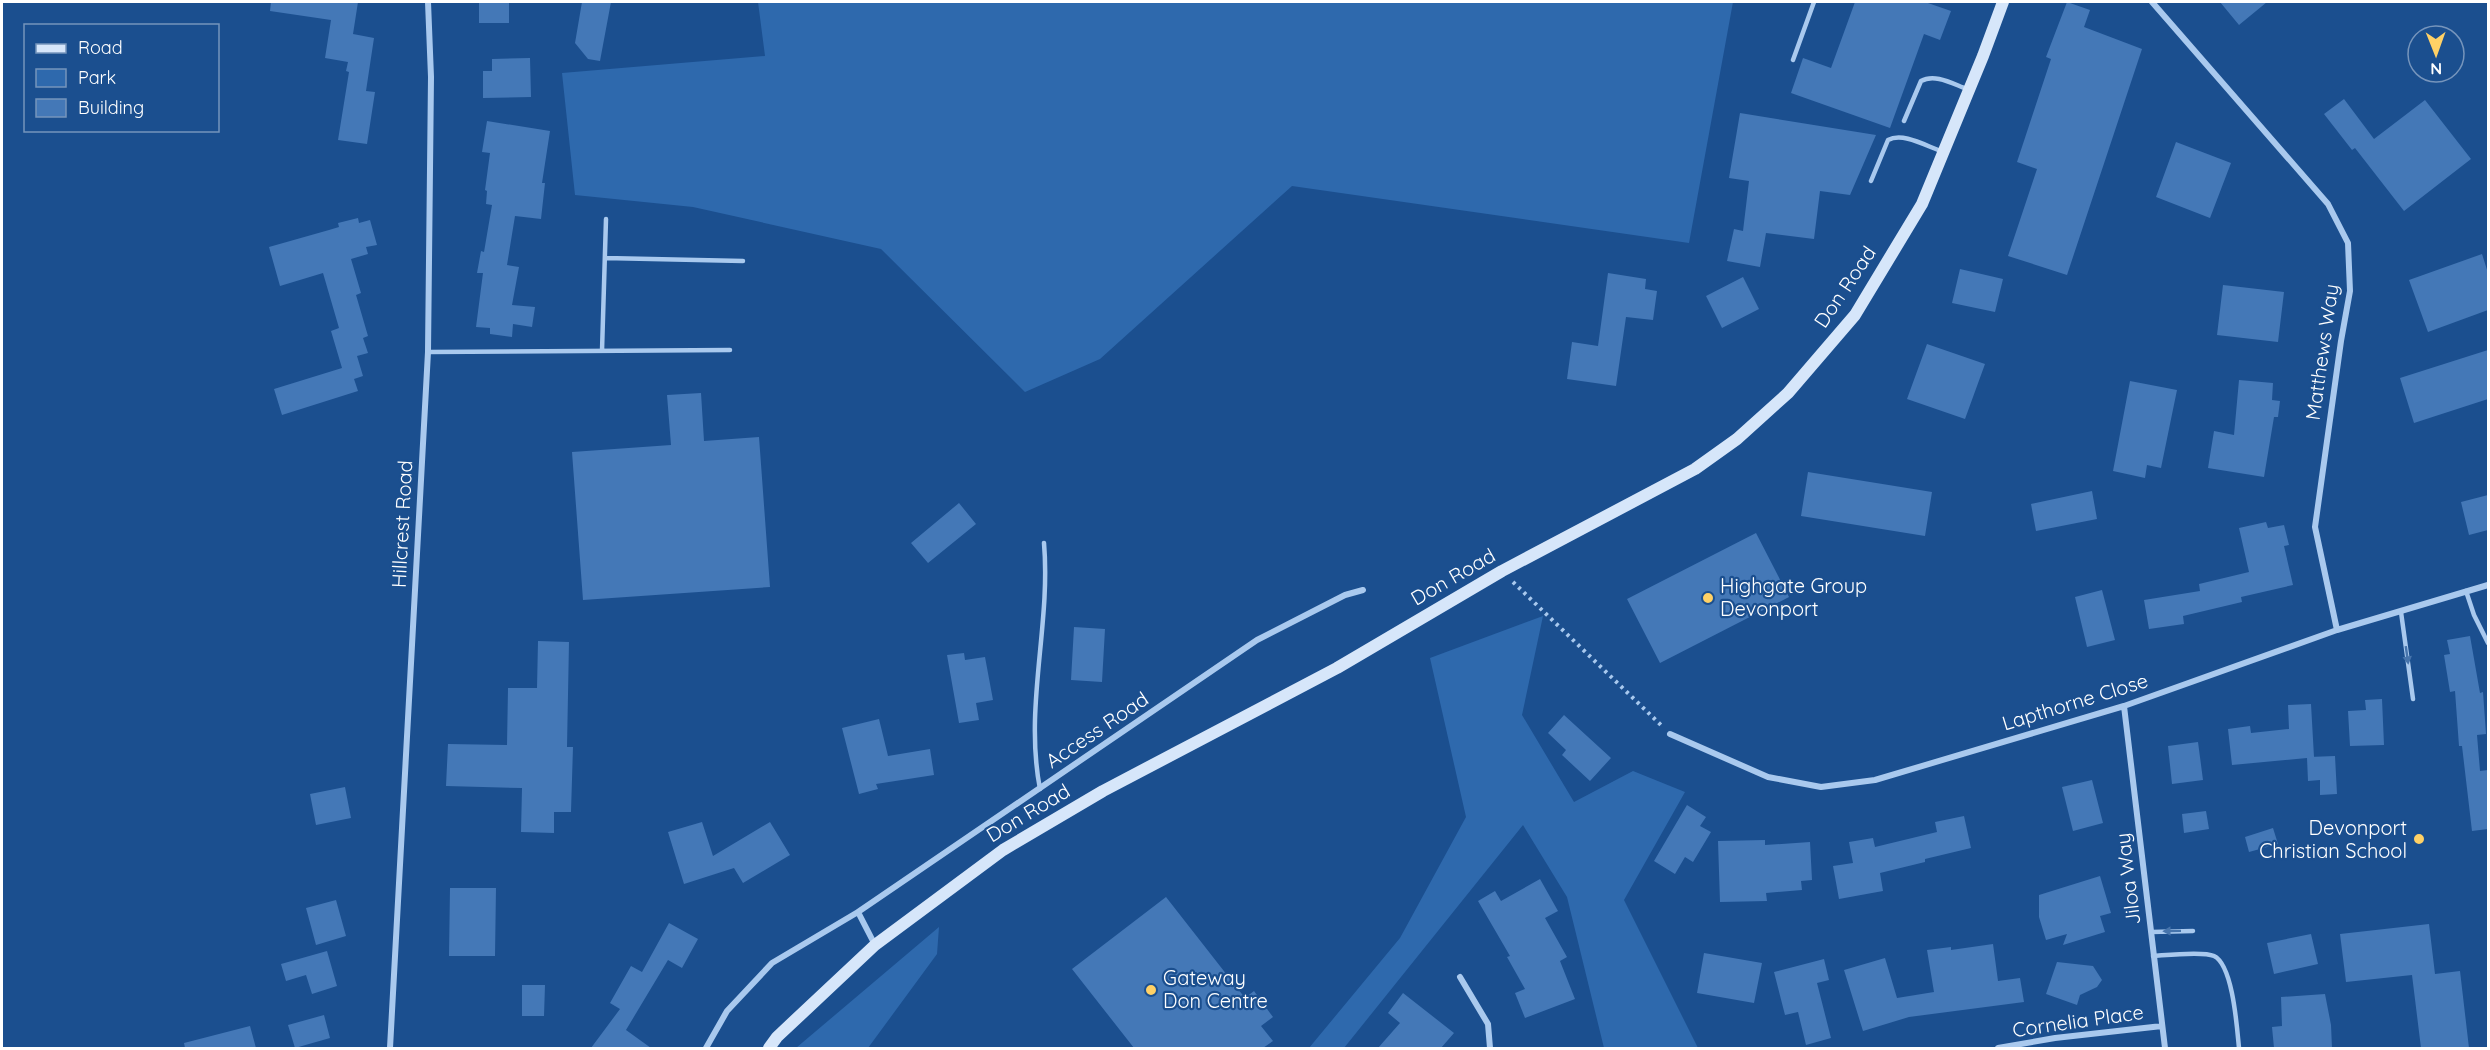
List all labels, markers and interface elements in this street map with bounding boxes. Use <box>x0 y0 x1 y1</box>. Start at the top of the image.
legend <box>24 24 219 132</box>
north arrow <box>2406 24 2466 84</box>
text: Road <box>78 36 123 59</box>
text: N <box>2430 59 2442 79</box>
text: Park <box>78 66 116 89</box>
text: Building <box>78 96 144 119</box>
street label: Don Road <box>1808 241 1881 332</box>
street label: Matthews Way <box>2300 282 2343 422</box>
street label: Hillcrest Road <box>386 459 417 588</box>
street label: Don Road <box>1406 542 1499 611</box>
place label: Highgate Group Devonport <box>1720 573 1867 621</box>
marker: Highgate Group Devonport <box>1701 591 1715 605</box>
one-way arrow <box>2402 646 2411 665</box>
street label: Lapthorne Close <box>1999 667 2151 736</box>
street label: Access Road <box>1040 686 1153 773</box>
street label: Don Road <box>981 778 1074 847</box>
place label: Devonport Christian School <box>2259 815 2407 863</box>
street label: Jiloa Way <box>2109 832 2146 926</box>
marker: Devonport Christian School <box>2412 832 2426 846</box>
one-way arrow <box>2162 927 2181 936</box>
place label: Gateway Don Centre <box>1163 965 1268 1013</box>
marker: Gateway Don Centre <box>1144 983 1158 997</box>
street label: Cornelia Place <box>2011 999 2145 1042</box>

